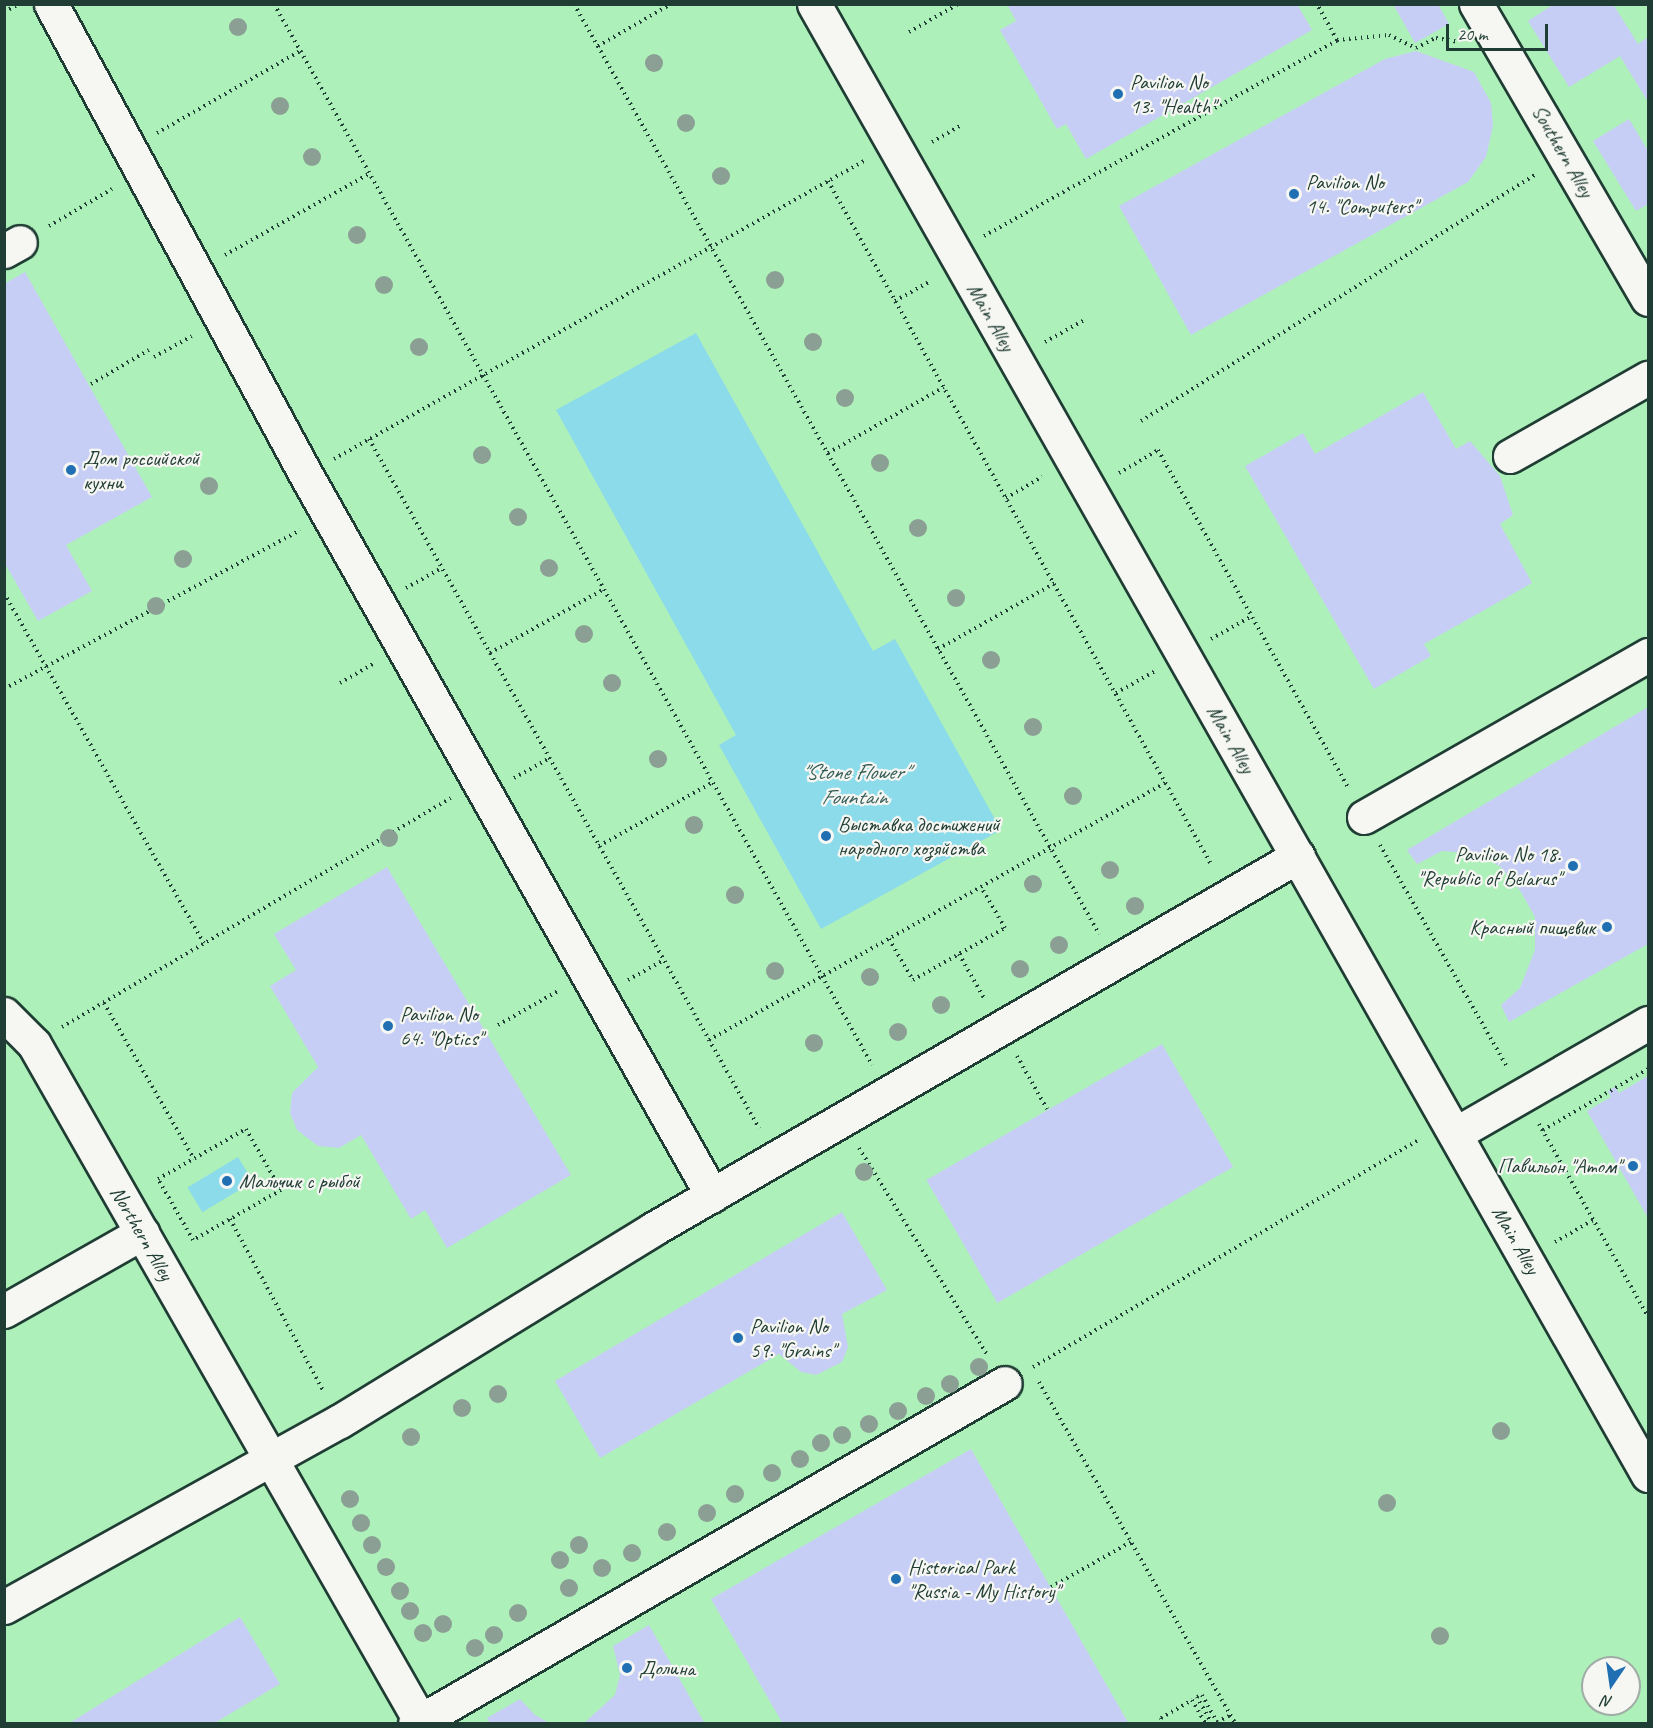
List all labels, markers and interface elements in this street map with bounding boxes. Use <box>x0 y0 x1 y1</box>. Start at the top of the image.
scale bar <box>1449 12 1551 50</box>
text: 20 m <box>1457 23 1488 45</box>
place label: Pavilion No 13. "Health" <box>1130 69 1215 119</box>
marker: Pavilion No 13. "Health" <box>1111 87 1125 101</box>
street label: Southern Alley <box>1527 100 1599 202</box>
place label: Pavilion No 14. "Computers" <box>1306 169 1417 219</box>
marker: Pavilion No 14. "Computers" <box>1287 187 1301 201</box>
street label: Main Alley <box>961 278 1021 356</box>
place label: Дом российской кухни <box>83 445 201 495</box>
marker: Дом российской кухни <box>64 463 78 477</box>
street label: Main Alley <box>1201 700 1261 778</box>
water label: "Stone Flower" Fountain <box>800 759 908 810</box>
place label: Выставка достижений народного хозяйства <box>838 811 1003 861</box>
marker: Выставка достижений народного хозяйства <box>819 829 833 843</box>
place label: Pavilion No 18. "Republic of Belarus" <box>1417 841 1561 891</box>
marker: Pavilion No 18. "Republic of Belarus" <box>1566 859 1580 873</box>
place label: Красный пищевик <box>1470 914 1595 940</box>
marker: Красный пищевик <box>1600 920 1614 934</box>
place label: Pavilion No 64. "Optics" <box>400 1001 483 1051</box>
marker: Pavilion No 64. "Optics" <box>381 1019 395 1033</box>
place label: Павильон "Атом" <box>1498 1153 1621 1179</box>
marker: Павильон "Атом" <box>1626 1159 1640 1173</box>
place label: Мальчик с рыбой <box>239 1168 359 1194</box>
marker: Мальчик с рыбой <box>220 1174 234 1188</box>
street label: Northern Alley <box>105 1181 179 1285</box>
street label: Main Alley <box>1486 1201 1546 1279</box>
place label: Pavilion No 59. "Grains" <box>750 1313 835 1363</box>
marker: Pavilion No 59. "Grains" <box>731 1331 745 1345</box>
place label: Historical Park "Russia - My History" <box>908 1554 1060 1604</box>
marker: Historical Park "Russia - My History" <box>889 1572 903 1586</box>
place label: Долина <box>639 1655 695 1681</box>
north arrow <box>1581 1656 1641 1716</box>
marker: Долина <box>620 1661 634 1675</box>
text: N <box>1600 1691 1614 1712</box>

